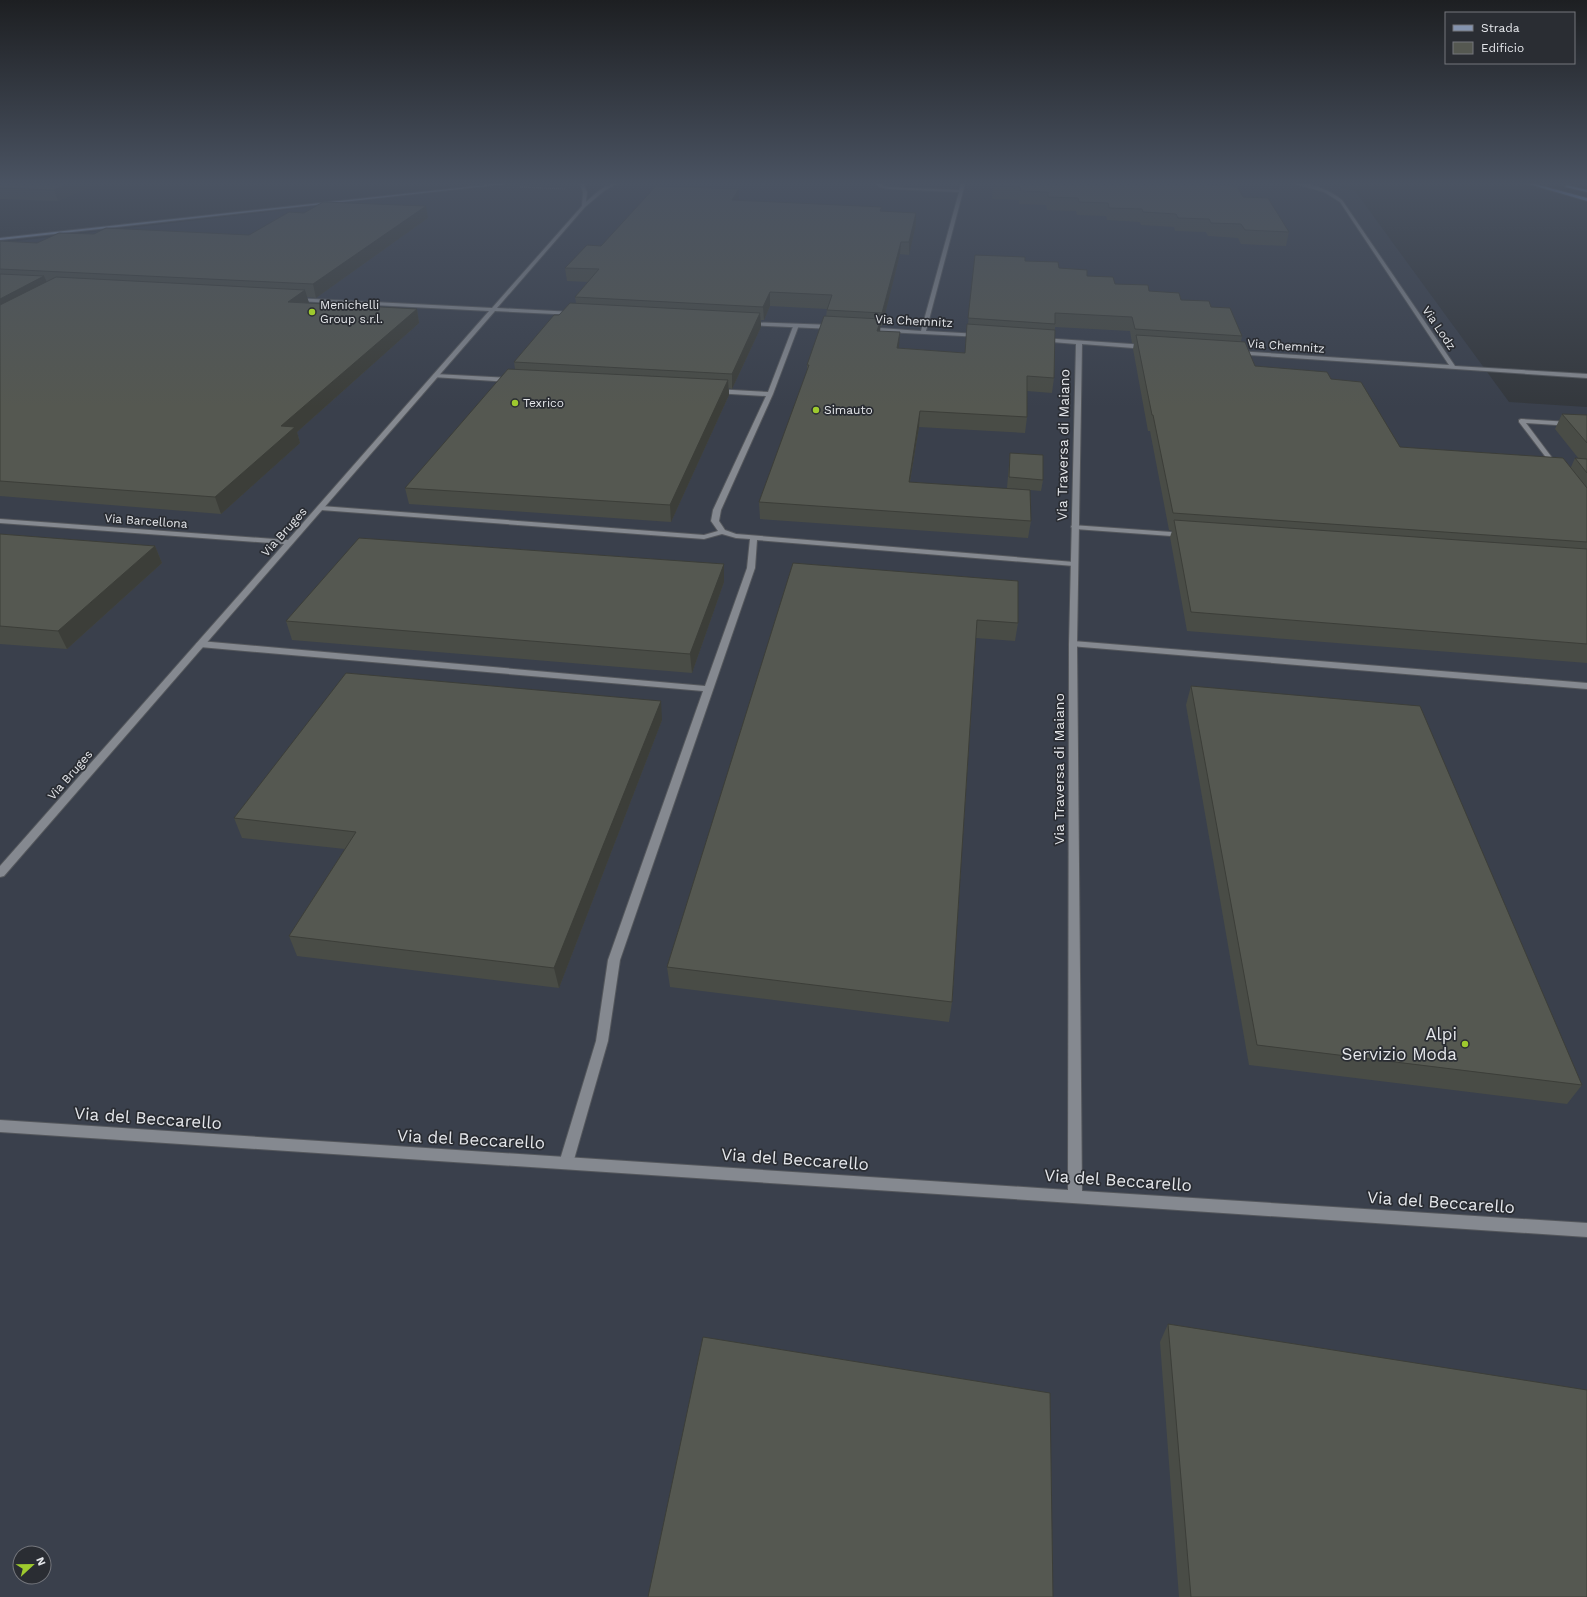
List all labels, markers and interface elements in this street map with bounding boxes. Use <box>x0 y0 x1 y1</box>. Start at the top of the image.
legend <box>1445 12 1575 64</box>
text: Strada <box>1481 21 1520 35</box>
text: Edificio <box>1481 41 1524 55</box>
place label: Menichelli Group s.r.l. <box>320 298 383 326</box>
street label: Via Lodz <box>1419 303 1459 353</box>
marker: Menichelli Group s.r.l. <box>307 307 317 317</box>
street label: Via Chemnitz <box>875 312 953 330</box>
street label: Via Chemnitz <box>1247 336 1325 356</box>
street label: Via Traversa di Maiano <box>1054 369 1072 521</box>
place label: Texrico <box>523 396 564 410</box>
marker: Texrico <box>510 398 520 408</box>
place label: Simauto <box>824 403 873 417</box>
marker: Simauto <box>811 405 821 415</box>
street label: Via Bruges <box>258 505 310 559</box>
street label: Via Barcellona <box>104 511 188 531</box>
street label: Via Traversa di Maiano <box>1051 693 1067 845</box>
street label: Via Bruges <box>45 747 95 803</box>
place label: Alpi Servizio Moda <box>1342 1024 1457 1064</box>
marker: Alpi Servizio Moda <box>1460 1039 1470 1049</box>
street label: Via del Beccarello <box>73 1103 223 1133</box>
street label: Via del Beccarello <box>397 1125 545 1153</box>
street label: Via del Beccarello <box>720 1144 870 1174</box>
street label: Via del Beccarello <box>1043 1165 1193 1195</box>
street label: Via del Beccarello <box>1366 1187 1516 1217</box>
north arrow <box>12 1545 52 1585</box>
text: N <box>33 1555 48 1568</box>

